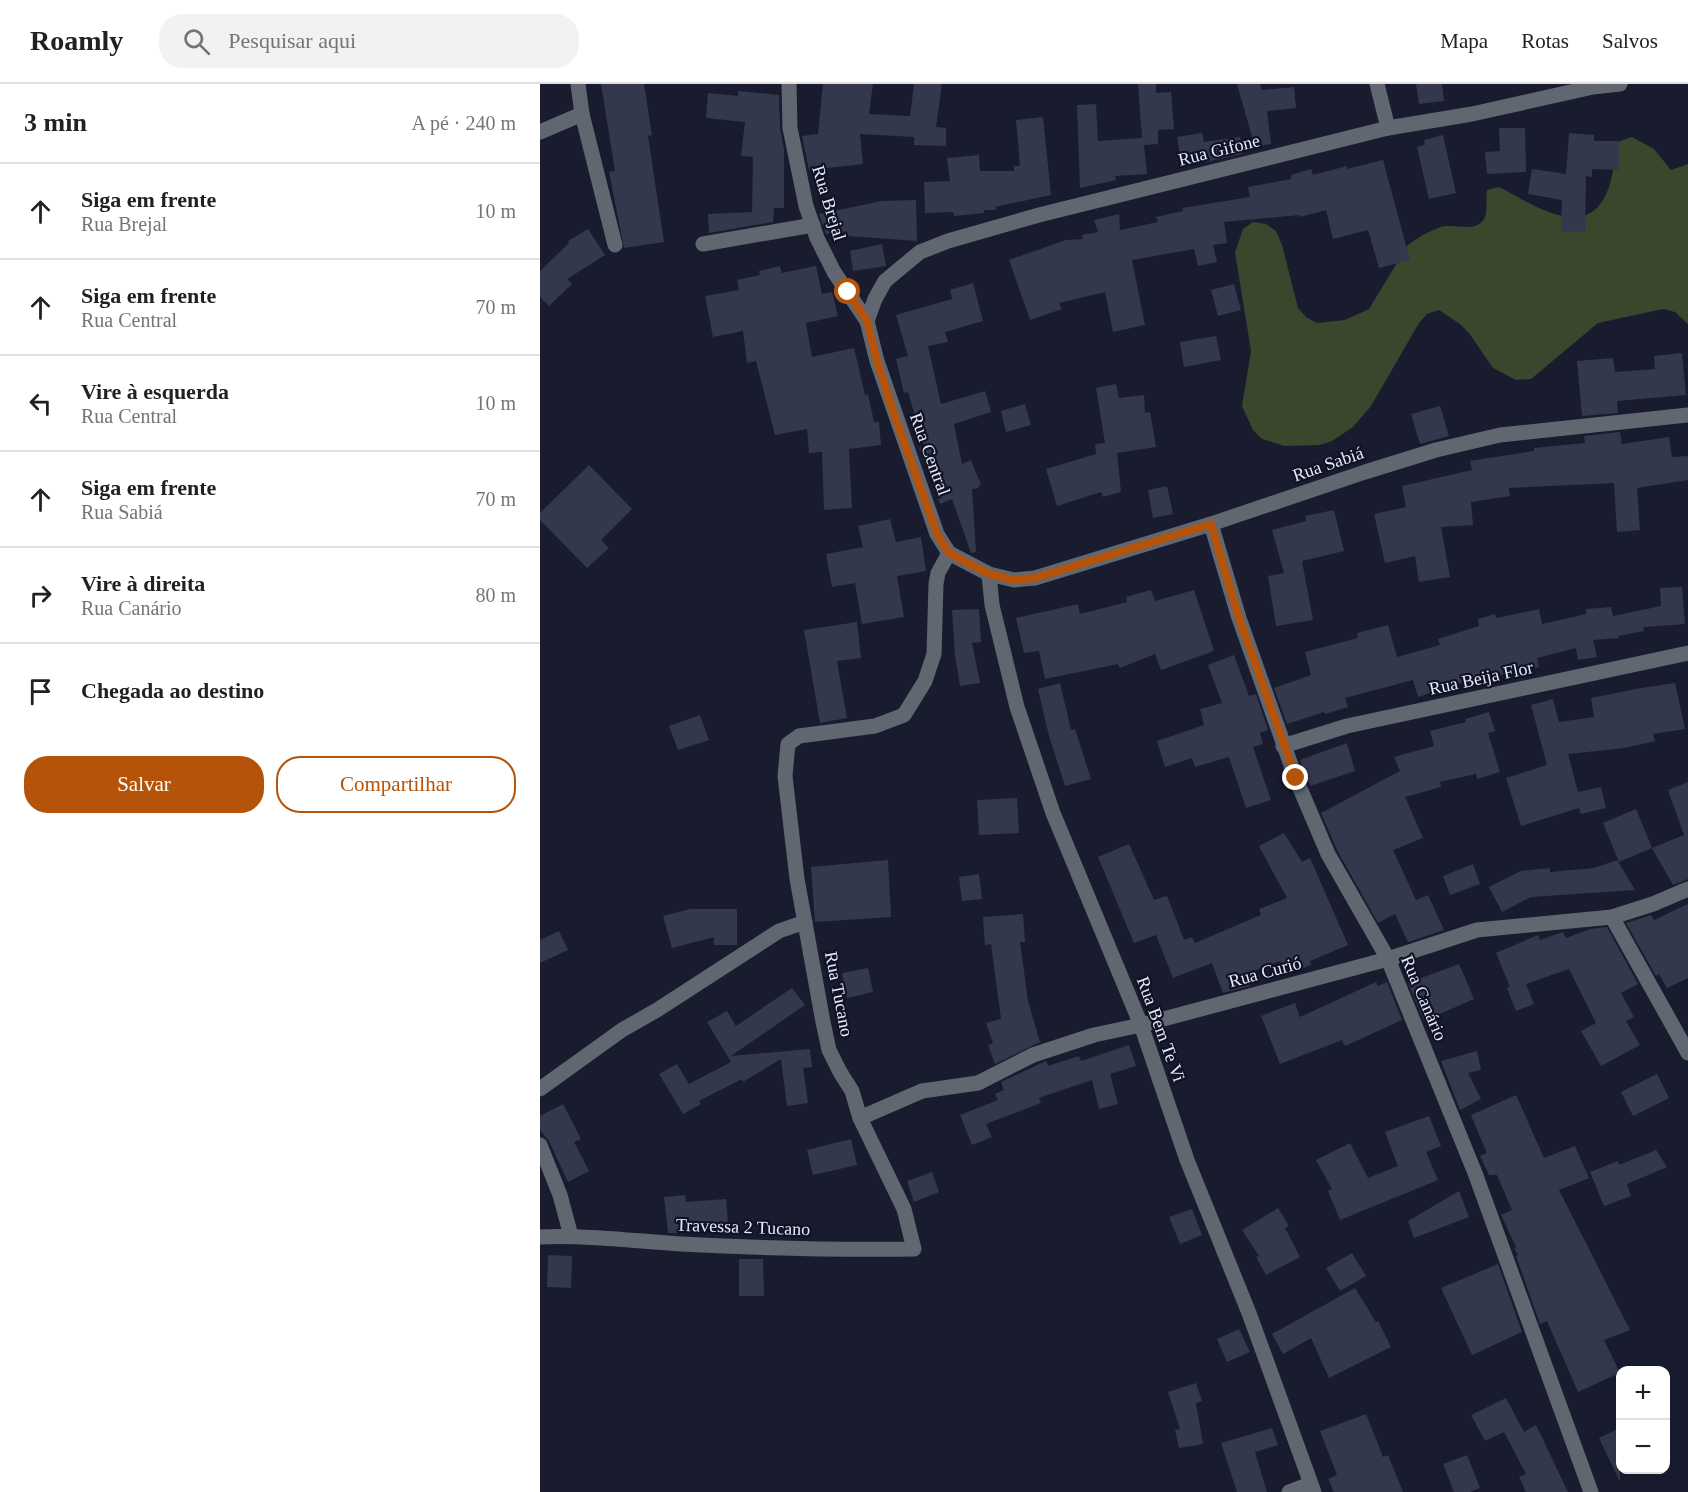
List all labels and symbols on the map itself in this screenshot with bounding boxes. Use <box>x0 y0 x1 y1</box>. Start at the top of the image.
street label: Rua Gifone <box>1176 130 1262 170</box>
street label: Rua Brejal <box>808 163 850 243</box>
route start <box>834 278 860 304</box>
street label: Rua Central <box>906 410 954 498</box>
street label: Rua Sabiá <box>1290 443 1366 485</box>
street label: Rua Beija Flor <box>1427 657 1535 699</box>
route end <box>1282 764 1308 790</box>
street label: Rua Tucano <box>821 950 857 1038</box>
street label: Rua Canário <box>1397 952 1451 1044</box>
street label: Rua Curió <box>1226 953 1304 991</box>
street label: Rua Bem Te Vi <box>1133 974 1189 1084</box>
street label: Travessa 2 Tucano <box>676 1215 810 1239</box>

